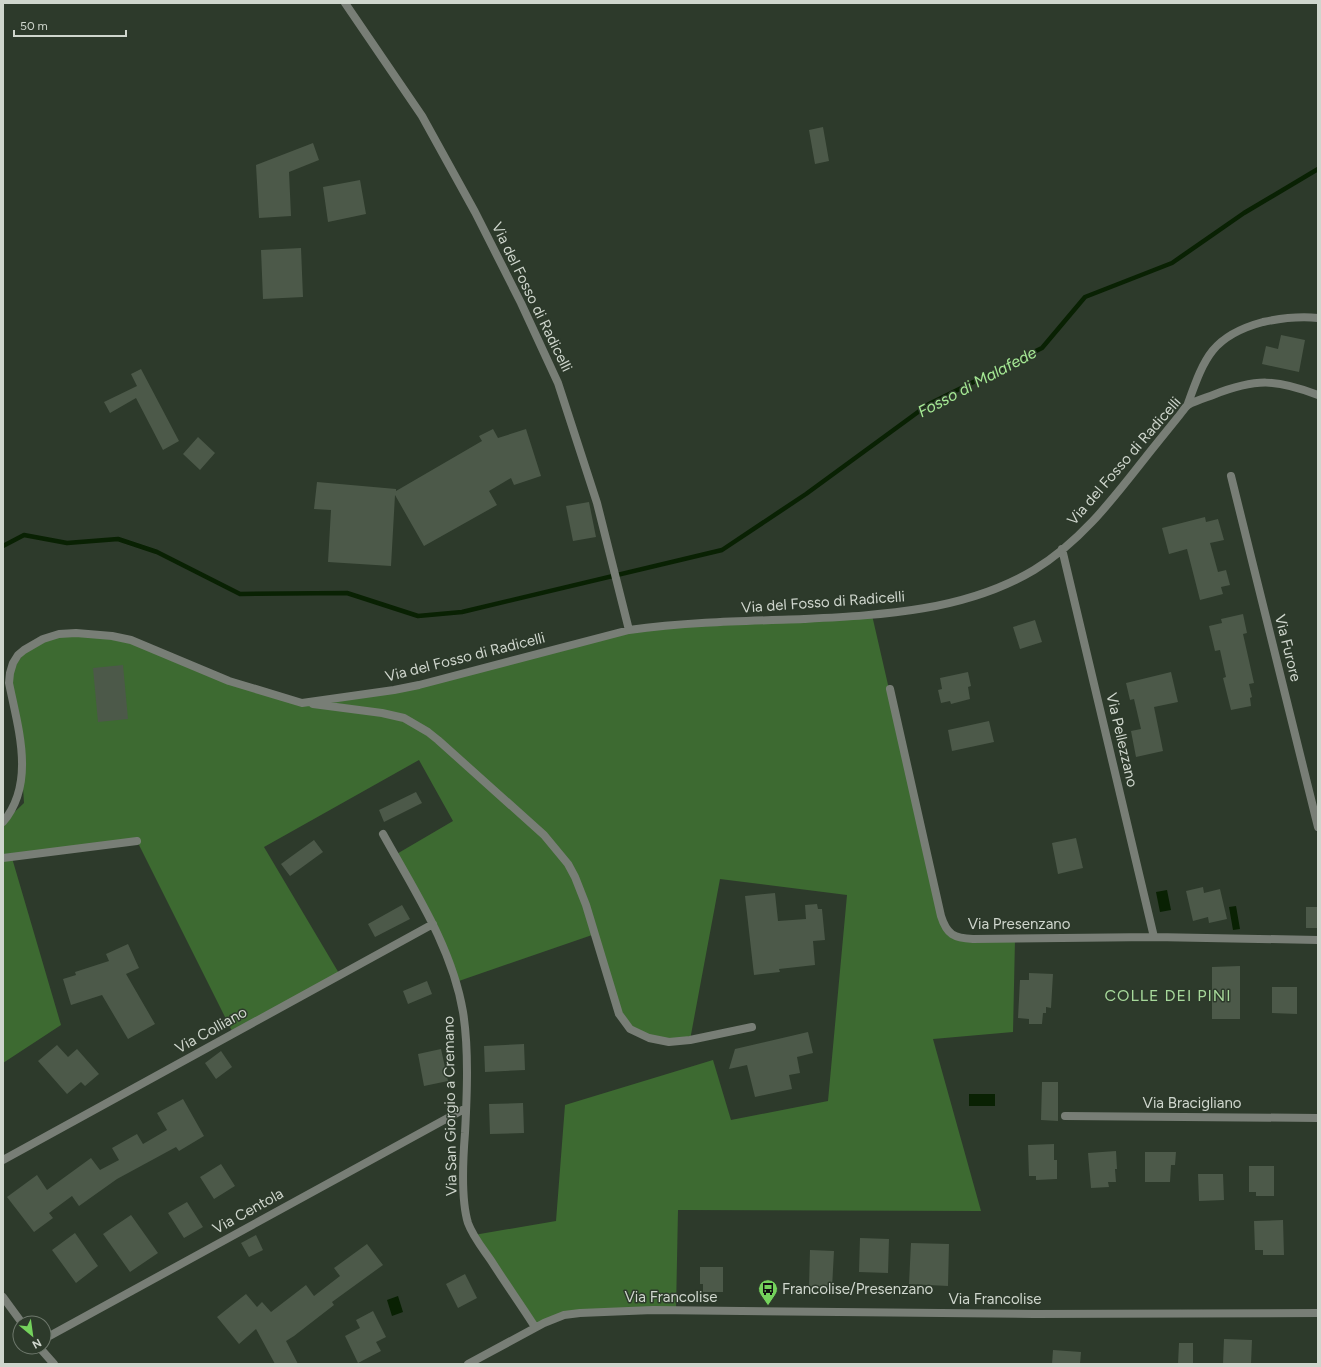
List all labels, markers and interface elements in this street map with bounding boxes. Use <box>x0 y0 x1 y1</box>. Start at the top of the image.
scale bar <box>14 12 126 38</box>
text: 50 m <box>20 19 48 33</box>
street label: Via del Fosso di Radicelli <box>488 219 576 375</box>
water label: Fosso di Malafede <box>914 343 1040 421</box>
street label: Via del Fosso di Radicelli <box>1063 393 1185 529</box>
street label: Via del Fosso di Radicelli <box>741 587 905 617</box>
street label: Via Furore <box>1271 613 1305 683</box>
street label: Via del Fosso di Radicelli <box>383 628 547 686</box>
street label: Via Pellezzano <box>1102 691 1142 789</box>
street label: Via Presenzano <box>968 915 1071 933</box>
district label: COLLE DEI PINI <box>1104 986 1232 1005</box>
street label: Via Colliano <box>172 1003 250 1057</box>
street label: Via San Giorgio a Cremano <box>439 1015 461 1196</box>
street label: Via Bracigliano <box>1142 1094 1242 1112</box>
street label: Via Centola <box>210 1184 286 1238</box>
bus stop icon: Francolise/Presenzano <box>757 1278 779 1306</box>
place label: Francolise/Presenzano <box>782 1280 934 1298</box>
street label: Via Francolise <box>624 1288 718 1306</box>
street label: Via Francolise <box>948 1290 1042 1308</box>
north arrow <box>12 1315 52 1355</box>
text: N <box>30 1336 43 1351</box>

